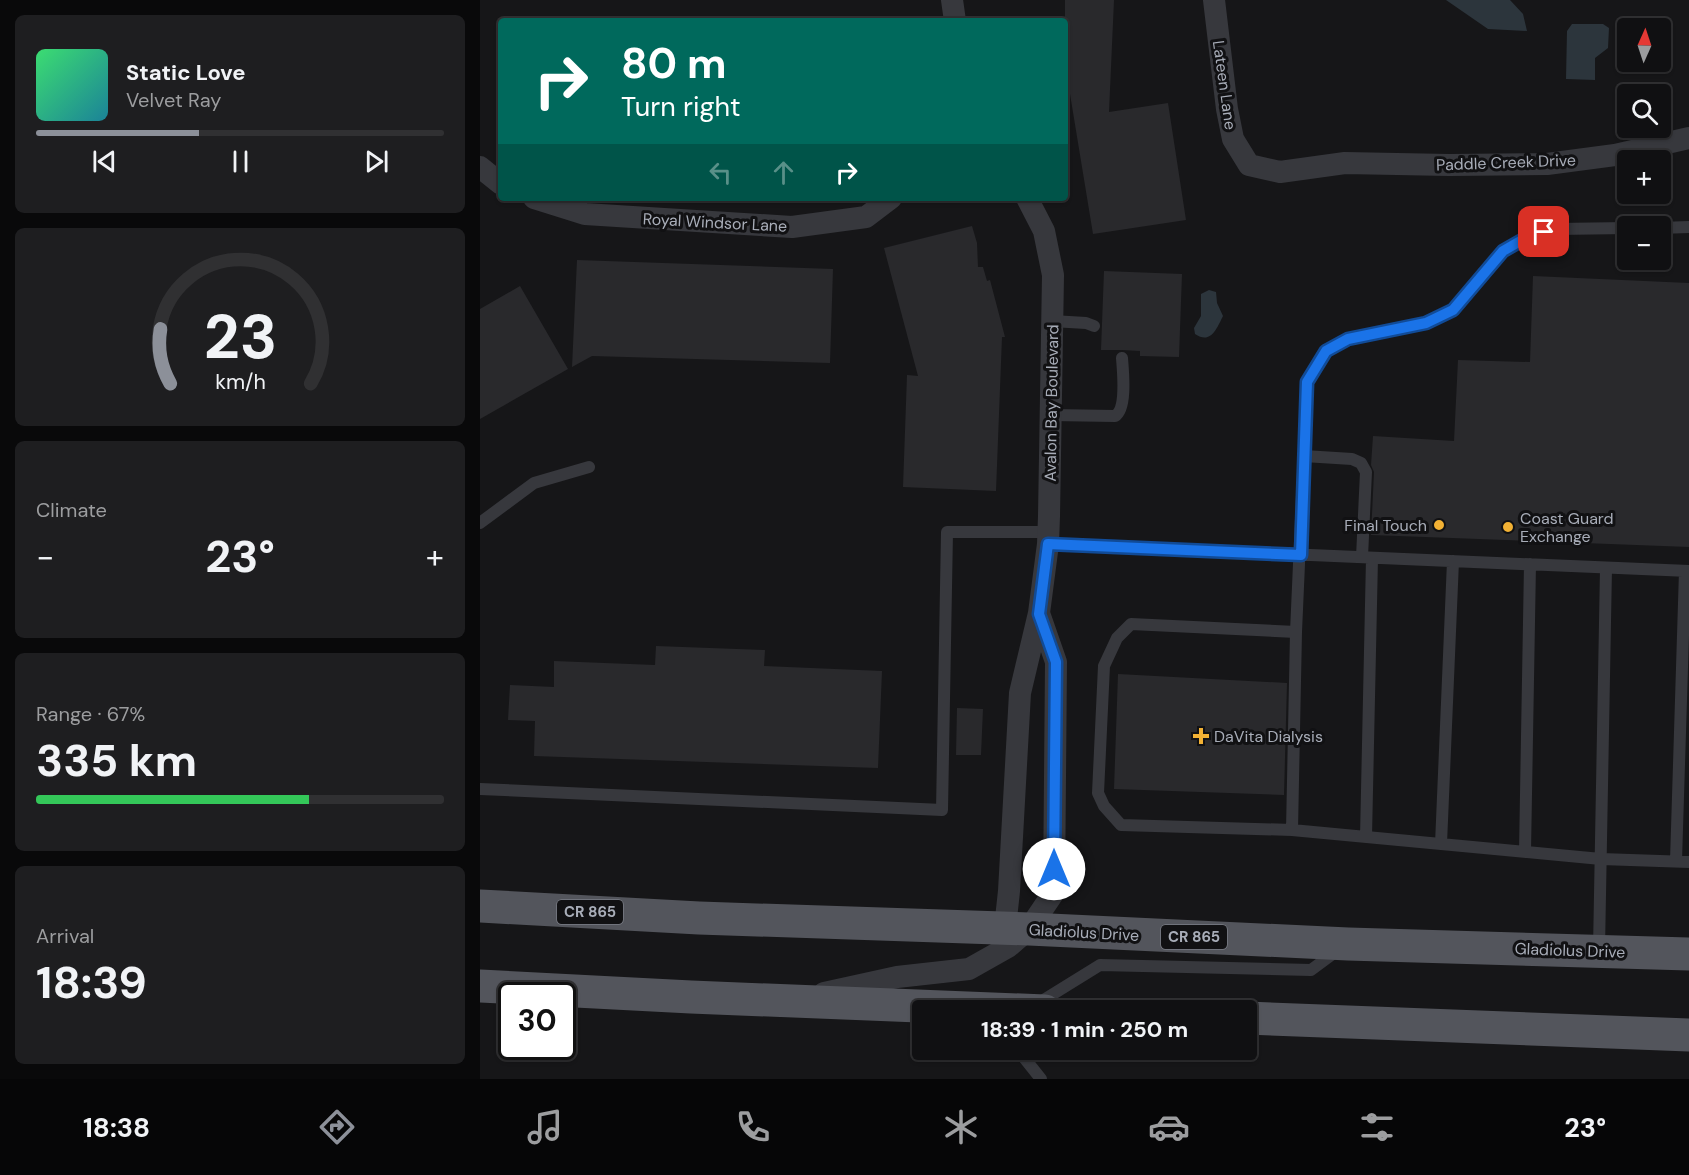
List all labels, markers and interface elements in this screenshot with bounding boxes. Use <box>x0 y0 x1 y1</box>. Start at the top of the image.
north arrow <box>1617 18 1671 72</box>
map controls <box>1617 18 1671 270</box>
text: 80 m <box>621 36 727 91</box>
street label: Lateen Lane <box>1208 39 1241 131</box>
icon: right <box>522 42 600 120</box>
text: Static Love <box>126 58 246 87</box>
button: search <box>1617 84 1671 138</box>
text: Velvet Ray <box>126 87 221 113</box>
text: Turn right <box>621 89 741 124</box>
icon: previous <box>88 145 121 178</box>
icon: pause <box>224 145 257 178</box>
icon: next <box>360 145 393 178</box>
street label: Paddle Creek Drive <box>1436 150 1576 175</box>
button: + <box>1617 150 1671 204</box>
icon: left <box>704 156 737 189</box>
icon: ahead <box>767 156 800 189</box>
icon: right <box>830 156 863 189</box>
pin <box>1518 206 1569 257</box>
street label: Royal Windsor Lane <box>642 208 788 237</box>
icon: arrive <box>1527 215 1560 248</box>
button: − <box>1617 216 1671 270</box>
text: 23 <box>203 296 277 377</box>
street label: Avalon Bay Boulevard <box>1040 324 1063 482</box>
text: km/h <box>215 368 265 396</box>
text: Climate <box>36 497 107 523</box>
place label: Coast Guard Exchange <box>1520 508 1614 547</box>
place label: Final Touch <box>1344 515 1427 536</box>
marker: Final Touch <box>1432 518 1446 532</box>
marker: Coast Guard Exchange <box>1501 520 1515 534</box>
text: 23° <box>205 527 275 586</box>
text: − <box>36 535 54 578</box>
text: + <box>426 535 444 578</box>
text: Range · 67% <box>36 701 145 727</box>
place label: DaVita Dialysis <box>1214 726 1323 747</box>
marker: DaVita Dialysis <box>1192 727 1210 745</box>
text: 335 km <box>36 731 197 790</box>
position arrow <box>1022 837 1086 901</box>
road number: CR 865 <box>557 900 623 924</box>
street label: Gladiolus Drive <box>1028 919 1140 946</box>
text: Arrival <box>36 923 94 949</box>
road number: CR 865 <box>1161 925 1227 949</box>
street label: Gladiolus Drive <box>1514 938 1626 963</box>
text: 18:39 <box>36 953 147 1012</box>
speed limit sign: 30 <box>498 982 576 1060</box>
text: 18:39 · 1 min · 250 m <box>981 1015 1188 1044</box>
icon: directions <box>316 1106 358 1148</box>
icon: music <box>524 1106 566 1148</box>
icon: phone <box>732 1106 774 1148</box>
icon: climate <box>940 1106 982 1148</box>
icon: car <box>1148 1106 1190 1148</box>
icon: filters <box>1356 1106 1398 1148</box>
text: 18:38 <box>83 1110 150 1145</box>
text: 23° <box>1564 1110 1606 1145</box>

